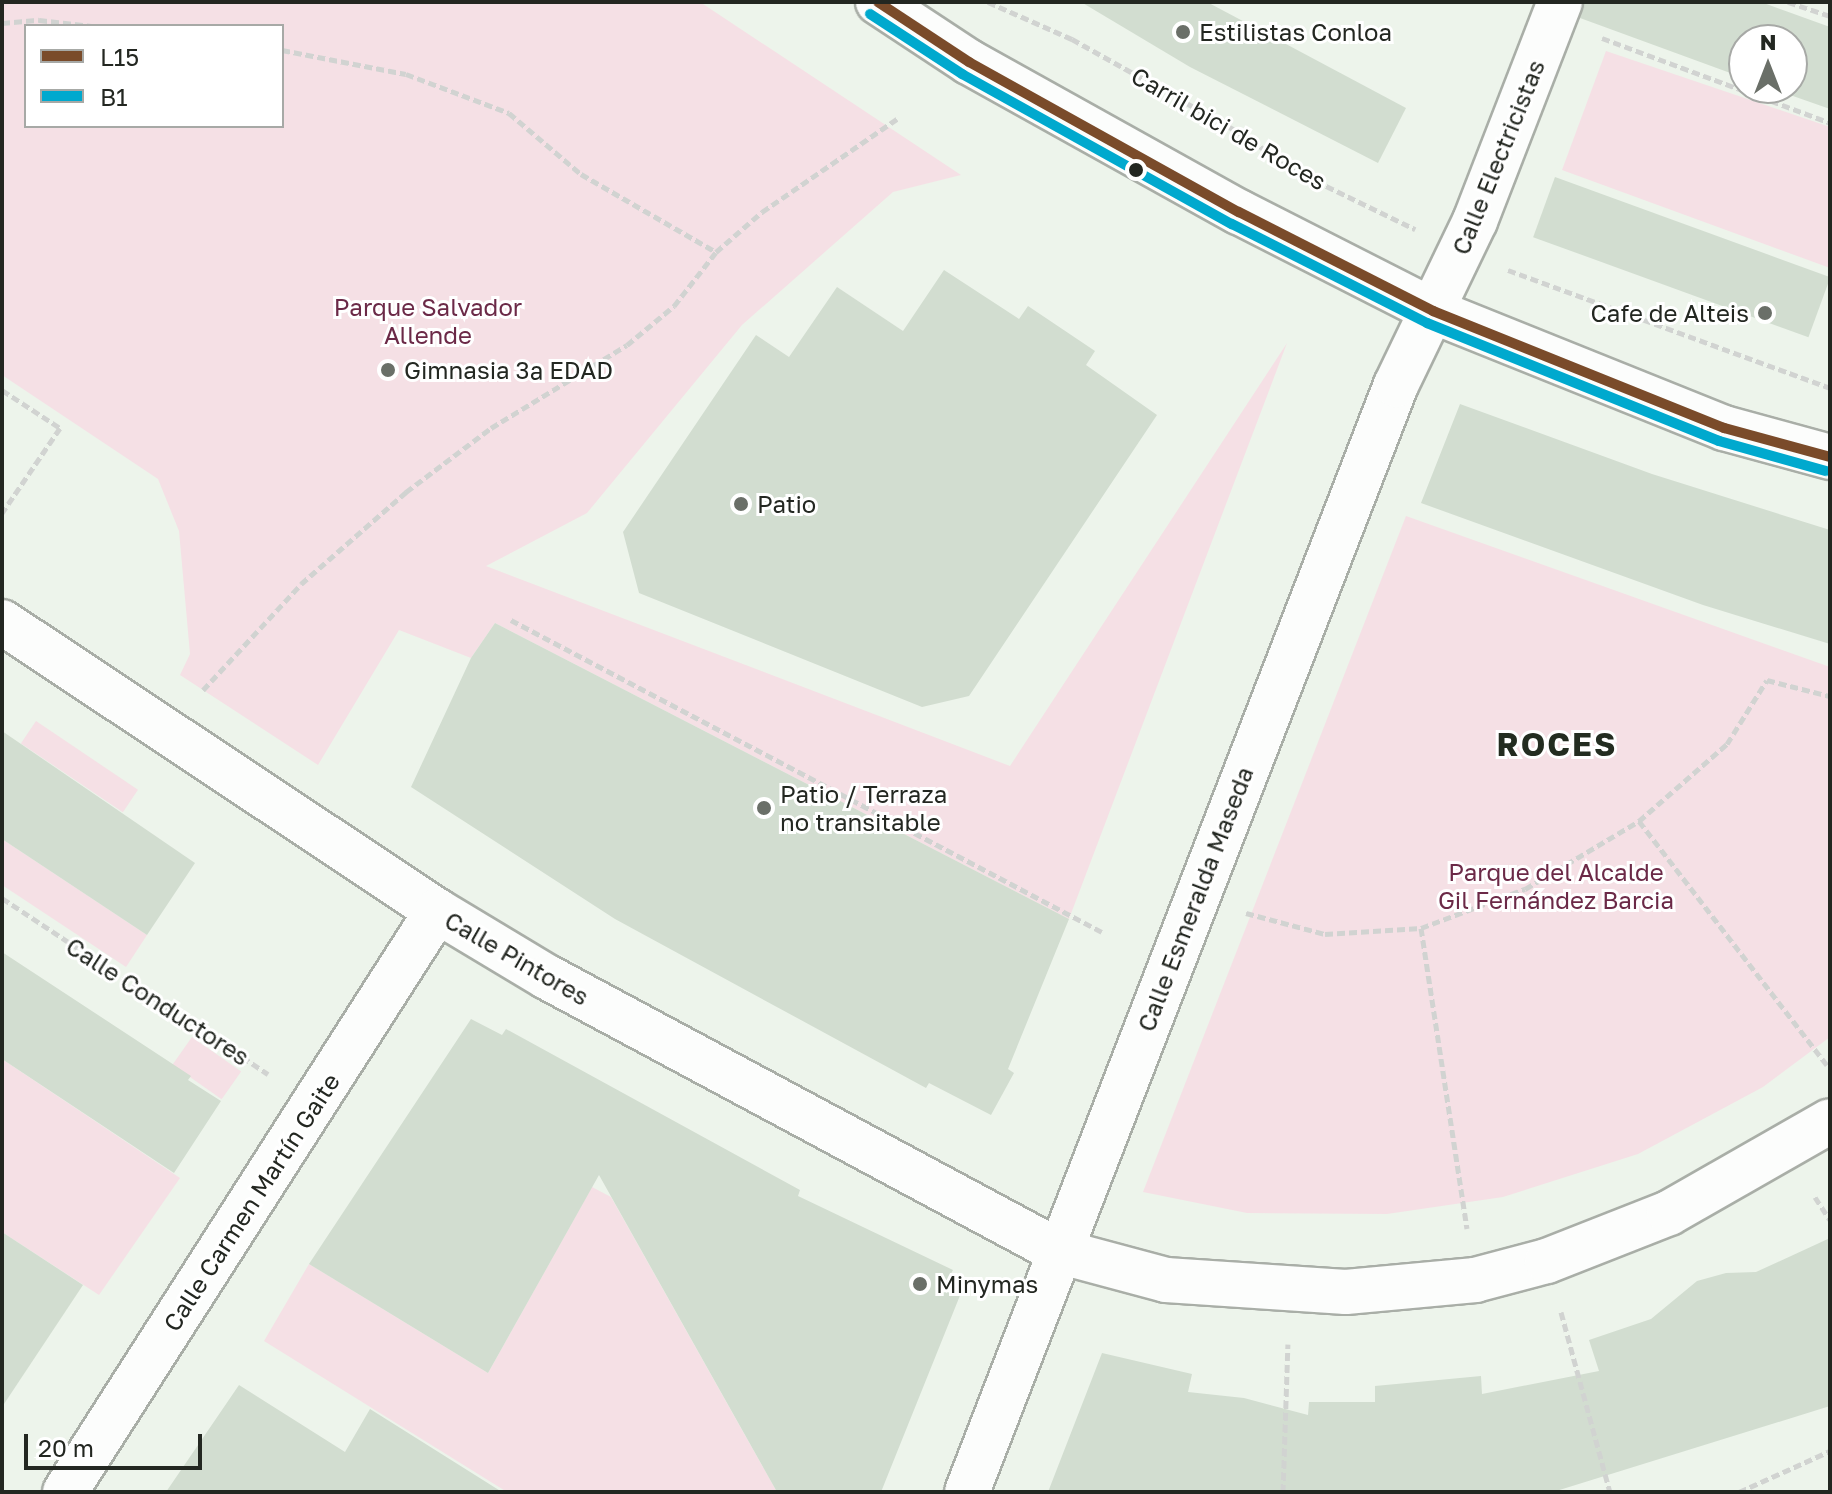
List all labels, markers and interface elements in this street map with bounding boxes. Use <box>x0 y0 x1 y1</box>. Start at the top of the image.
place label: Estilistas Conloa <box>1199 18 1392 46</box>
marker: Estilistas Conloa <box>1174 23 1192 41</box>
legend <box>24 24 284 128</box>
north arrow <box>1728 24 1808 104</box>
text: N <box>1760 28 1776 55</box>
text: L15 <box>100 42 139 71</box>
street label: Calle Electricistas <box>1446 55 1550 259</box>
street label: Carril bici de Roces <box>1126 60 1332 196</box>
text: B1 <box>100 82 128 111</box>
unlabelled marker <box>1128 162 1144 178</box>
park label: Parque Salvador Allende <box>334 293 522 349</box>
place label: Cafe de Alteis <box>1591 299 1749 327</box>
marker: Cafe de Alteis <box>1756 304 1774 322</box>
place label: Gimnasia 3ª EDAD <box>404 356 613 384</box>
marker: Gimnasia 3ª EDAD <box>379 361 397 379</box>
place label: Patio <box>757 490 816 518</box>
marker: Patio <box>732 495 750 513</box>
district label: ROCES <box>1496 725 1618 763</box>
street label: Calle Esmeralda Maseda <box>1131 763 1259 1035</box>
place label: Patio / Terraza no transitable <box>780 780 947 836</box>
marker: Patio / Terraza no transitable <box>755 799 773 817</box>
park label: Parque del Alcalde Gil Fernández Barcia <box>1438 858 1674 914</box>
street label: Calle Pintores <box>440 905 594 1011</box>
street label: Calle Conductores <box>61 931 255 1071</box>
street label: Calle Carmen Martín Gaite <box>157 1068 345 1336</box>
place label: Minymas <box>936 1270 1038 1298</box>
marker: Minymas <box>911 1275 929 1293</box>
scale bar <box>28 1418 206 1468</box>
text: 20 m <box>38 1433 94 1462</box>

